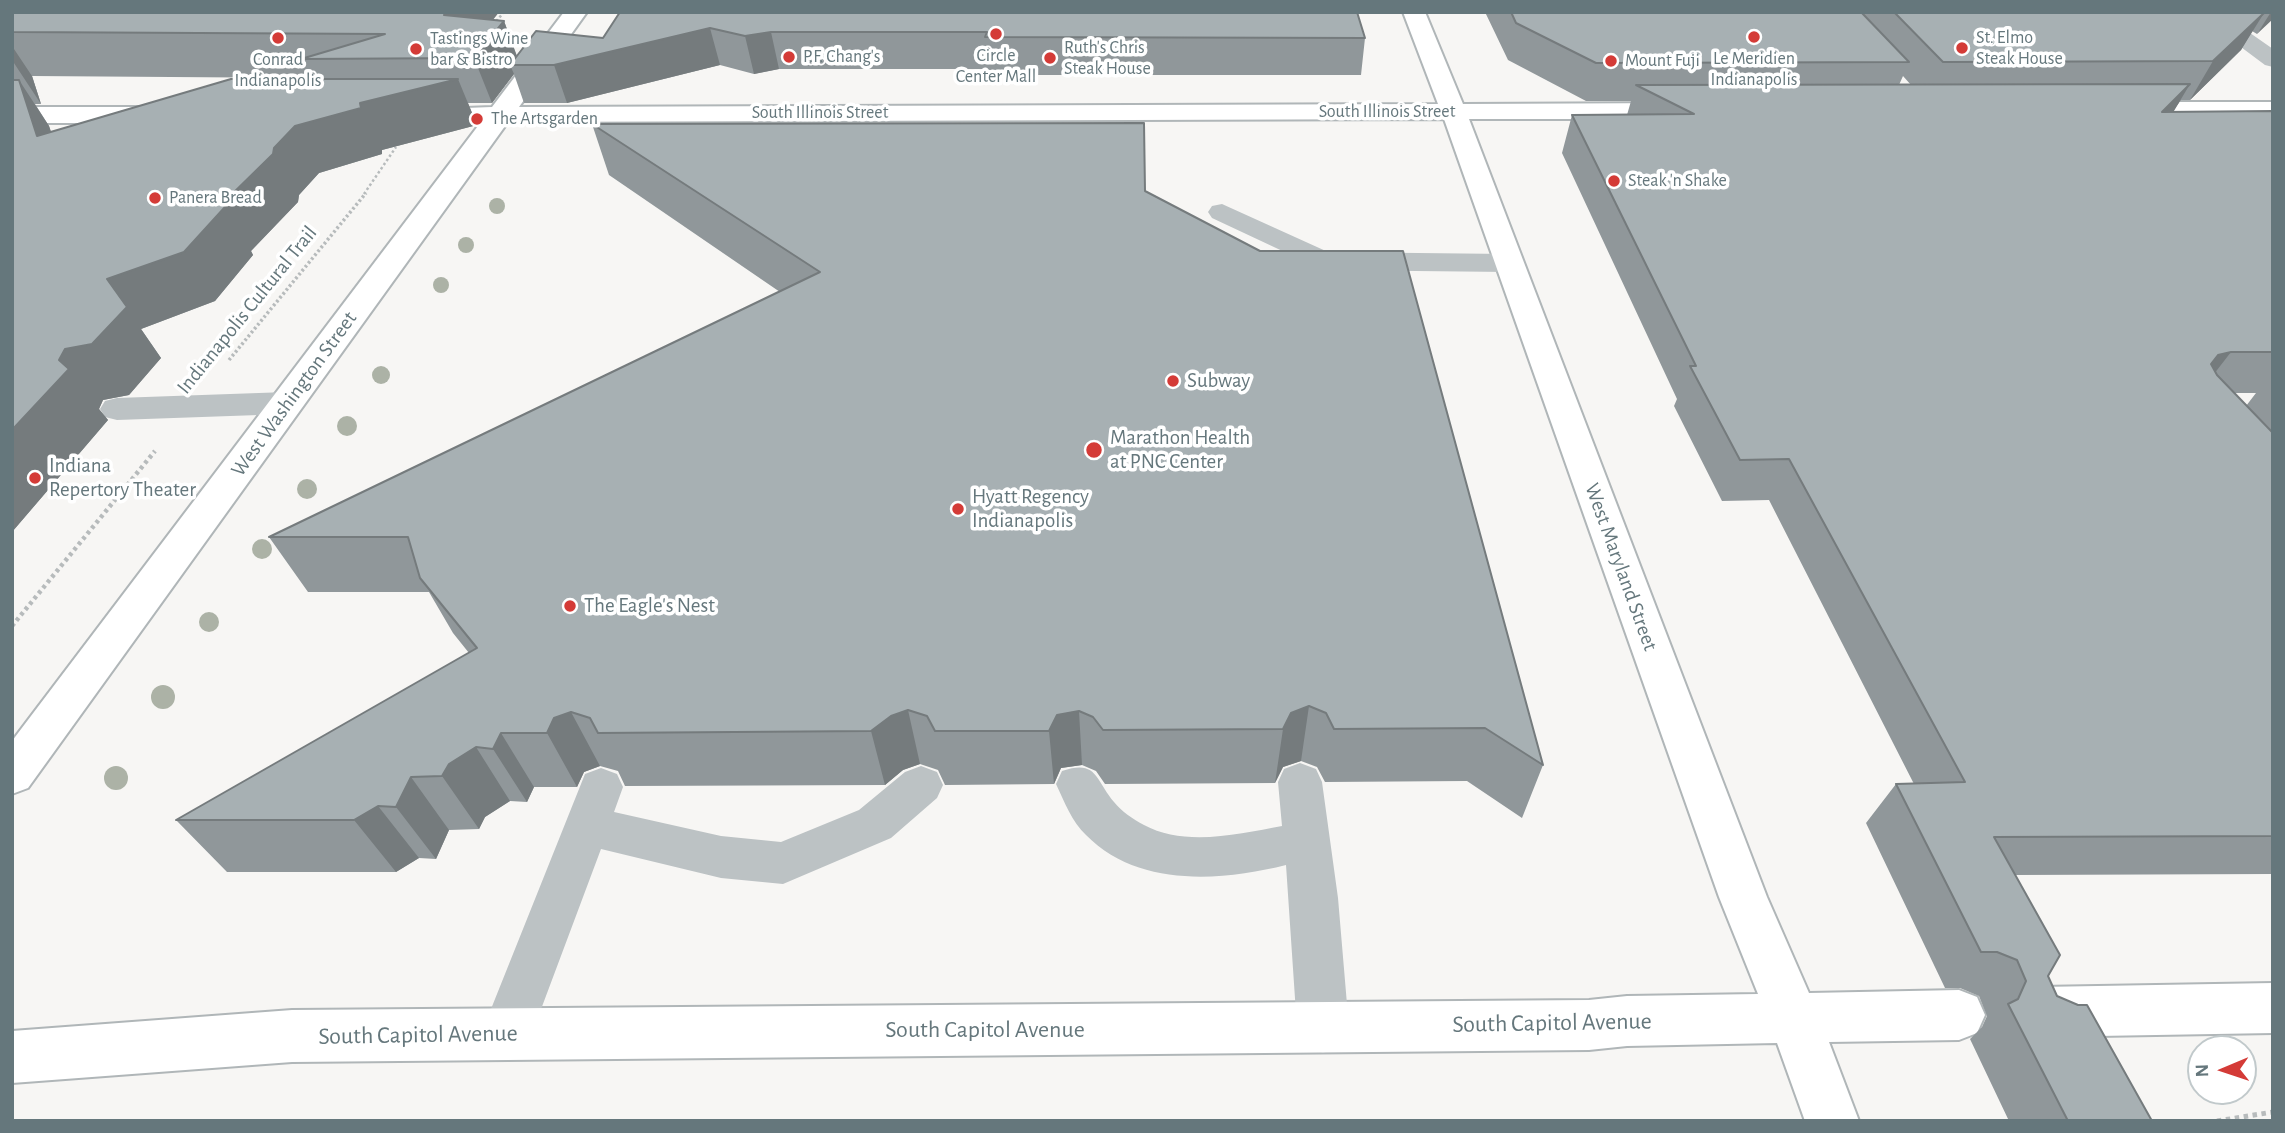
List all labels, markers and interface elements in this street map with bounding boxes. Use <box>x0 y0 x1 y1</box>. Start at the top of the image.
marker: Circle Center Mall <box>988 26 1004 42</box>
place label: St. Elmo Steak House <box>1976 27 2063 70</box>
place label: Tastings Wine bar & Bistro <box>430 28 528 70</box>
marker: Le Meridien Indianapolis <box>1746 29 1762 45</box>
marker: Conrad Indianapolis <box>270 30 286 46</box>
place label: Ruth's Chris Steak House <box>1064 37 1151 80</box>
marker: St. Elmo Steak House <box>1954 40 1970 56</box>
marker: Tastings Wine bar & Bistro <box>408 41 424 57</box>
place label: Circle Center Mall <box>956 45 1036 88</box>
place label: P.F. Chang's <box>803 46 880 68</box>
place label: Le Meridien Indianapolis <box>1711 48 1797 90</box>
place label: Conrad Indianapolis <box>235 49 321 92</box>
marker: P.F. Chang's <box>781 49 797 65</box>
marker: Ruth's Chris Steak House <box>1042 50 1058 66</box>
place label: Mount Fuji <box>1625 50 1700 72</box>
marker: Mount Fuji <box>1603 53 1619 69</box>
street label: South Illinois Street <box>1319 101 1455 123</box>
street label: South Illinois Street <box>752 102 888 124</box>
place label: The Artsgarden <box>491 108 598 130</box>
marker: The Artsgarden <box>469 111 485 127</box>
place label: Steak 'n Shake <box>1628 170 1727 192</box>
marker: Steak 'n Shake <box>1606 173 1622 189</box>
place label: Panera Bread <box>169 187 262 209</box>
marker: Panera Bread <box>147 190 163 206</box>
street label: Indianapolis Cultural Trail <box>171 221 323 399</box>
street label: West Washington Street <box>226 307 362 481</box>
place label: Subway <box>1187 368 1250 394</box>
marker: Subway <box>1165 373 1181 389</box>
place label: Marathon Health at PNC Center <box>1110 425 1250 475</box>
marker: Marathon Health at PNC Center <box>1084 440 1104 460</box>
place label: Indiana Repertory Theater <box>49 453 196 503</box>
marker: Indiana Repertory Theater <box>27 470 43 486</box>
street label: West Maryland Street <box>1579 480 1663 654</box>
place label: Hyatt Regency Indianapolis <box>972 484 1089 534</box>
marker: Hyatt Regency Indianapolis <box>950 501 966 517</box>
place label: The Eagle's Nest <box>584 593 715 619</box>
marker: The Eagle's Nest <box>562 598 578 614</box>
street label: South Capitol Avenue <box>1452 1007 1652 1039</box>
street label: South Capitol Avenue <box>885 1016 1085 1044</box>
street label: South Capitol Avenue <box>318 1019 518 1051</box>
north arrow <box>2187 1035 2257 1105</box>
text: N <box>2193 1064 2212 1078</box>

